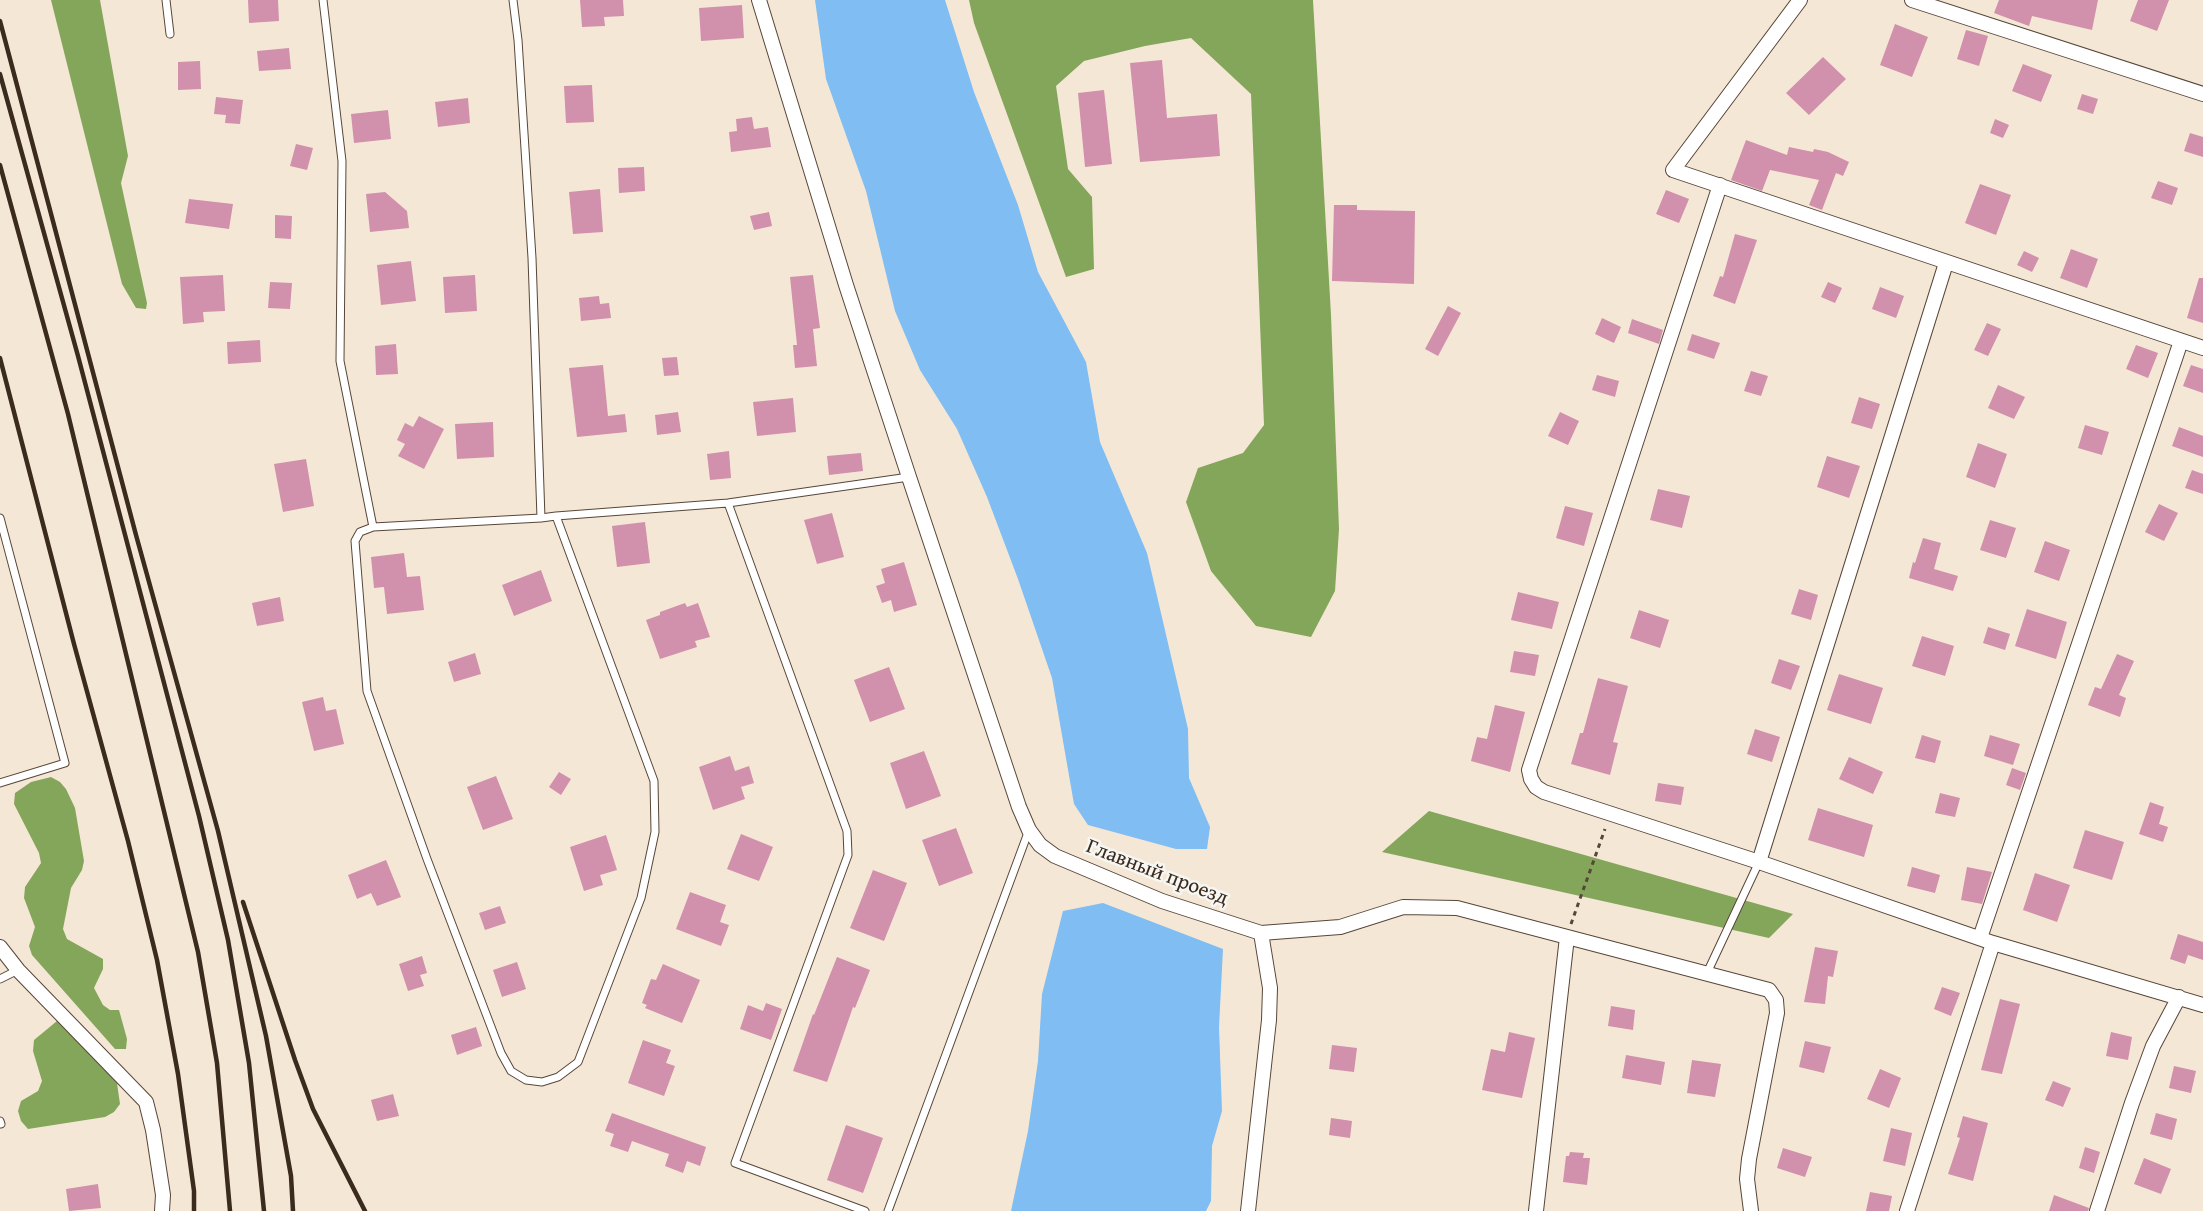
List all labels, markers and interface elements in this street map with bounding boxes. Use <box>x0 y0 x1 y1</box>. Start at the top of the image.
street label: Главный проезд <box>1082 834 1232 912</box>

